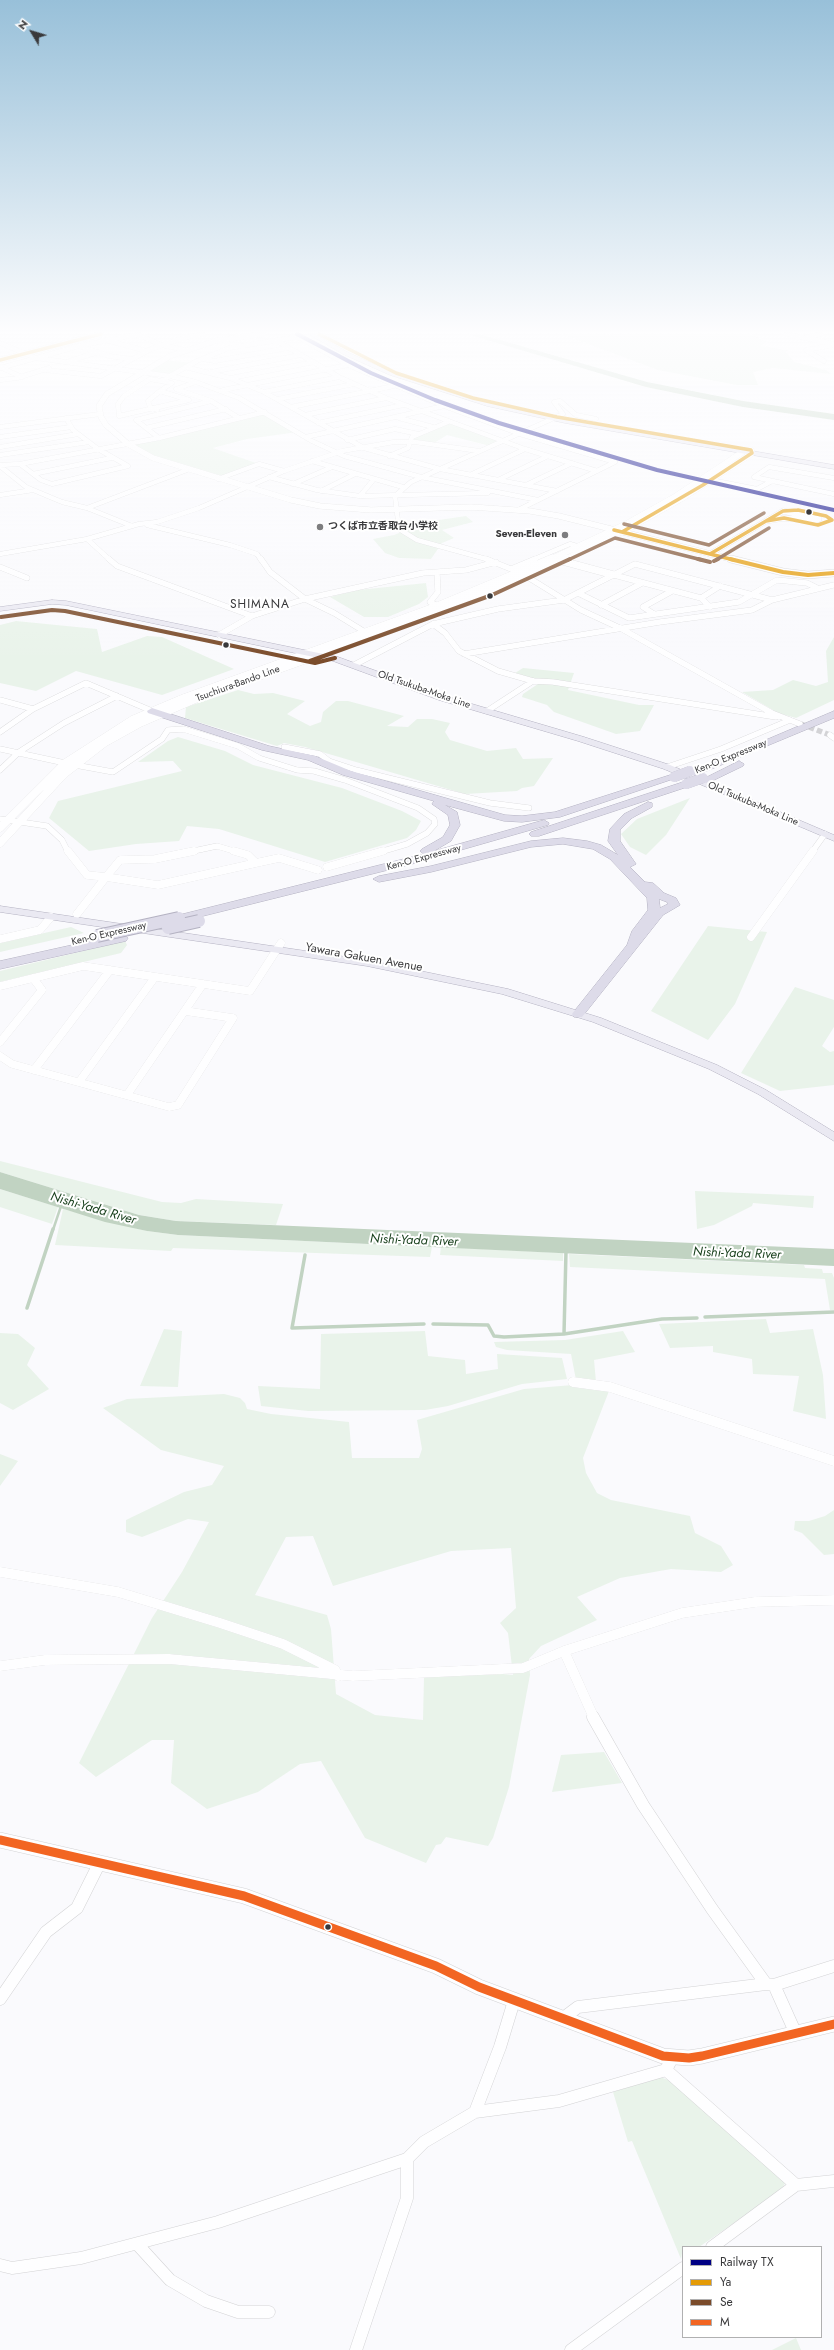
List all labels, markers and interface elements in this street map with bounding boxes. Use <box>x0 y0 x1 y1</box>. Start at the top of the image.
north arrow <box>12 12 52 52</box>
text: N <box>14 16 32 33</box>
unlabelled marker <box>804 507 814 517</box>
place label: つくば市立香取台小学校 <box>328 521 438 533</box>
marker: つくば市立香取台小学校 <box>315 522 325 532</box>
place label: Seven-Eleven <box>495 529 557 541</box>
marker: Seven-Eleven <box>560 530 570 540</box>
unlabelled marker <box>485 591 495 601</box>
district label: SHIMANA <box>230 598 290 612</box>
unlabelled marker <box>221 640 231 650</box>
street label: Tsuchiura-Bando Line <box>194 663 282 705</box>
street label: Old Tsukuba-Moka Line <box>376 668 472 712</box>
street label: Ken-O Expressway <box>693 737 769 777</box>
street label: Old Tsukuba-Moka Line <box>706 779 800 829</box>
street label: Ken-O Expressway <box>385 842 463 874</box>
street label: Ken-O Expressway <box>70 920 148 948</box>
street label: Yawara Gakuen Avenue <box>304 941 424 975</box>
water label: Nishi-Yada River <box>48 1189 138 1229</box>
water label: Nishi-Yada River <box>370 1232 458 1250</box>
water label: Nishi-Yada River <box>693 1245 781 1263</box>
unlabelled marker <box>323 1922 333 1932</box>
legend <box>682 2246 822 2338</box>
text: Railway TX <box>720 2253 774 2271</box>
text: Ya <box>720 2273 731 2291</box>
text: Se <box>720 2293 733 2311</box>
text: M <box>720 2313 730 2331</box>

